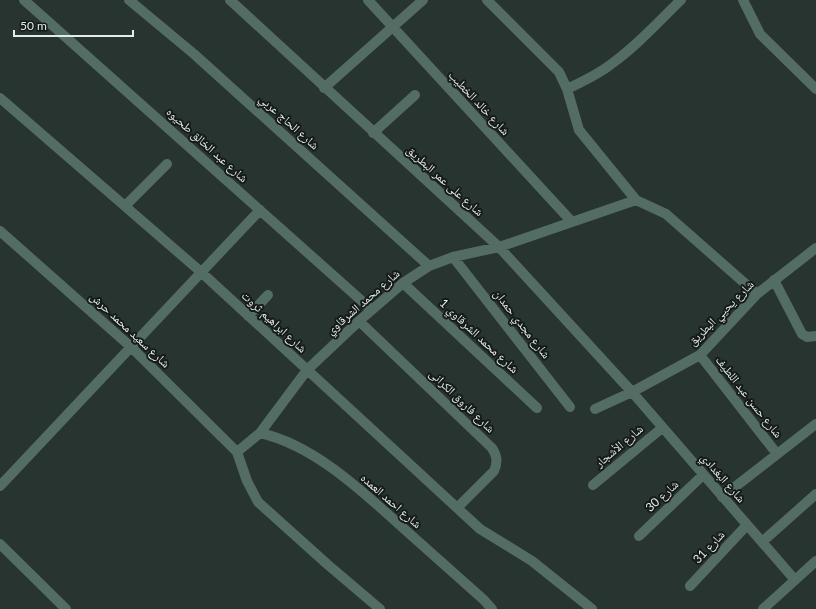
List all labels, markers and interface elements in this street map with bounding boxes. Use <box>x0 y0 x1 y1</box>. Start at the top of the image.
scale bar <box>14 12 133 38</box>
text: 50 m <box>20 18 47 33</box>
street label: شارع خالد الخطيب <box>445 67 513 139</box>
street label: شارع الحاج عربي <box>254 91 322 155</box>
street label: شارع عبد الخالق طحيوه <box>163 104 251 186</box>
street label: شارع على عمر البطريق <box>403 142 487 220</box>
street label: شارع محمد الشرقاوي <box>323 266 405 340</box>
street label: شارع يحيي البطريق <box>685 277 759 351</box>
street label: شارع مجدي حمدان <box>488 286 554 363</box>
street label: شارع ابراهيم ثروت <box>238 288 310 356</box>
street label: شارع سعيد محمد حرش <box>87 289 173 371</box>
street label: شارع محمد الشرقاوي 1 <box>435 295 522 378</box>
street label: شارع حسن عبد اللطيف <box>712 353 786 441</box>
street label: شارع فاروق الكرانى <box>426 366 498 436</box>
street label: شارع الأشجار <box>591 421 647 472</box>
street label: شارع البغدادي <box>696 450 749 508</box>
street label: شارع احمد العمده <box>357 470 425 532</box>
street label: شارع 30 <box>642 477 682 515</box>
street label: شارع 31 <box>690 527 728 567</box>

